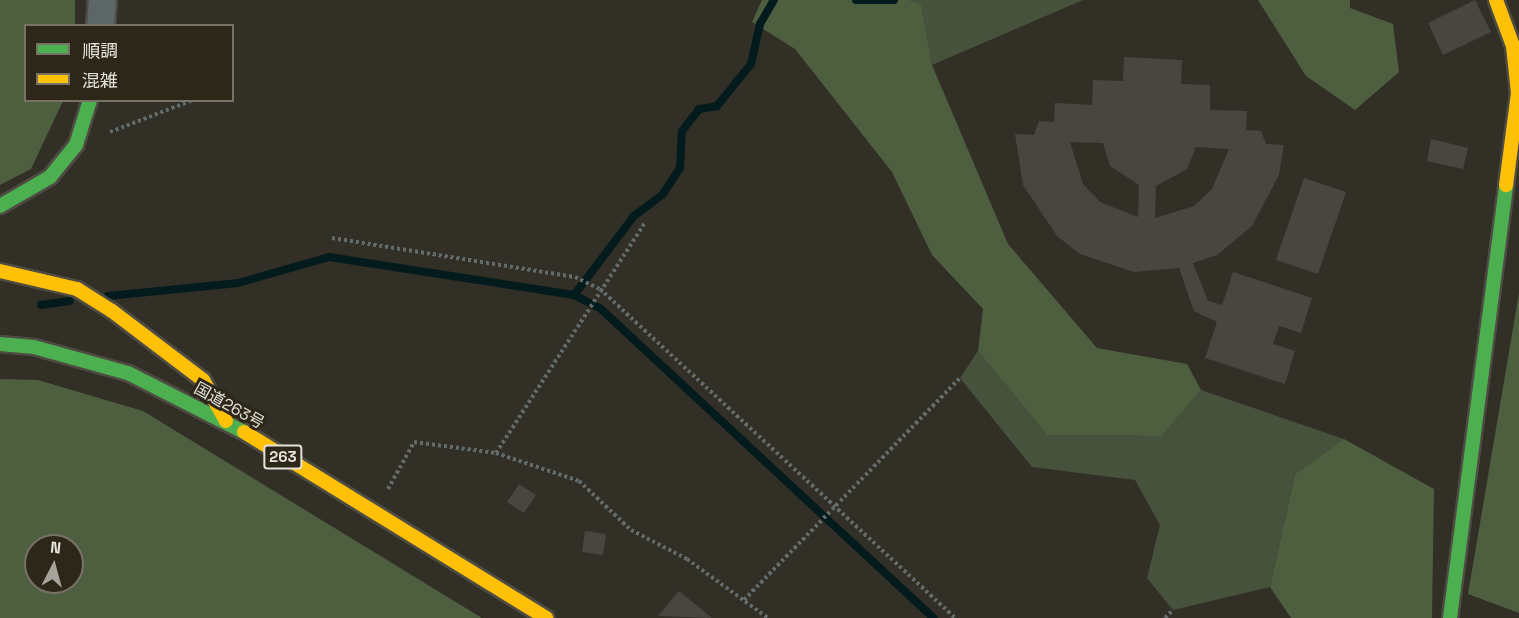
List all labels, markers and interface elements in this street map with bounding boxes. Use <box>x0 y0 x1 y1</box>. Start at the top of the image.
legend <box>24 24 234 102</box>
text: 順調 <box>82 39 118 62</box>
text: 混雑 <box>82 69 118 92</box>
street label: 国道263号 <box>191 379 267 433</box>
road number: 263 <box>262 445 304 469</box>
north arrow <box>24 534 84 594</box>
text: N <box>49 537 62 559</box>

